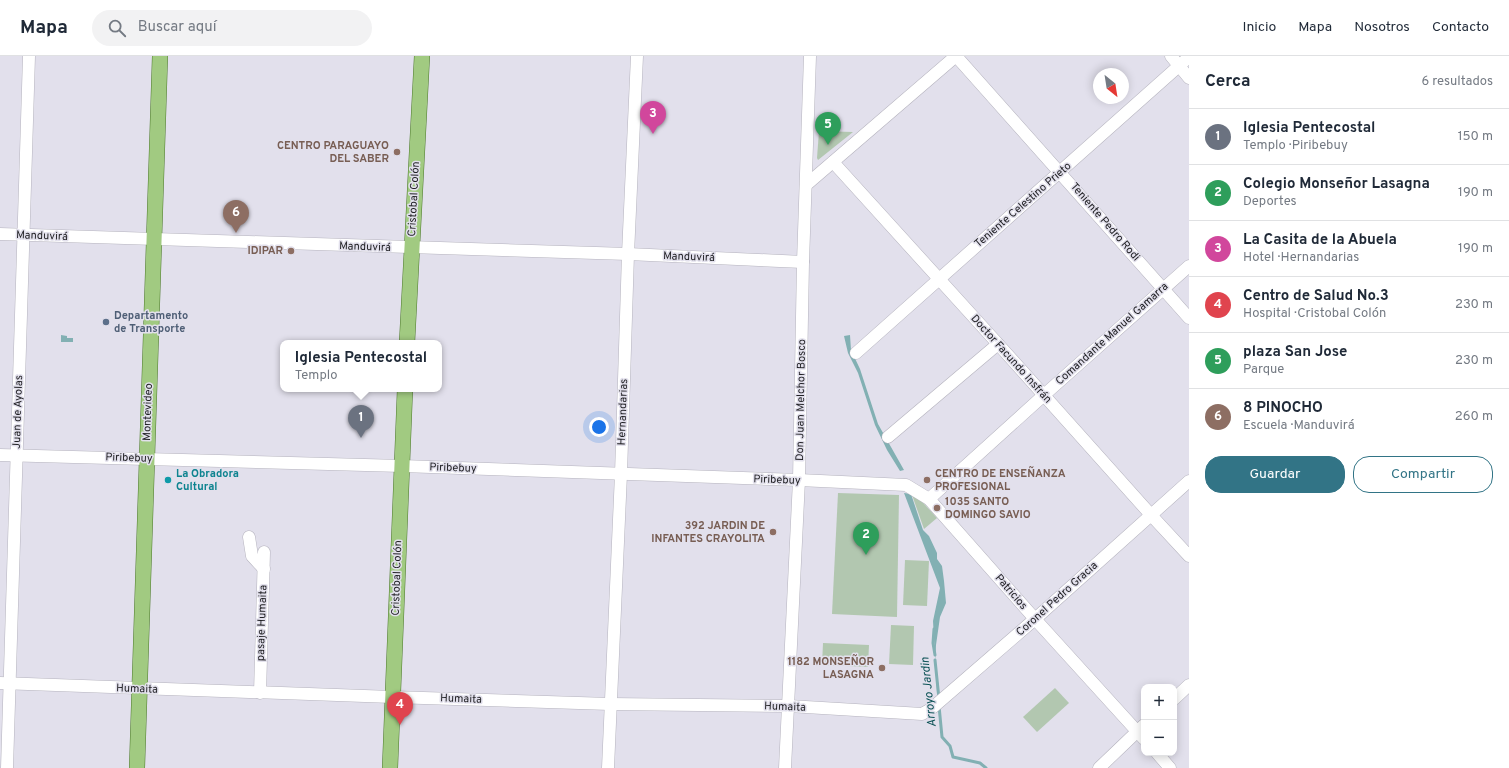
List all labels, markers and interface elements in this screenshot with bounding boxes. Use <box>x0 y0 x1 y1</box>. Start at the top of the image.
search box <box>92 10 372 46</box>
text: Mapa <box>20 16 68 40</box>
icon: search <box>106 17 128 39</box>
text: Buscar aquí <box>138 18 217 37</box>
text: Inicio <box>1243 19 1276 36</box>
text: Mapa <box>1298 19 1332 36</box>
text: Nosotros <box>1354 19 1410 36</box>
text: Contacto <box>1432 19 1489 36</box>
north arrow <box>1093 68 1129 104</box>
text: Cerca <box>1205 71 1251 93</box>
text: 6 resultados <box>1422 74 1493 90</box>
pin: 3 <box>640 101 666 134</box>
pin: 5 <box>815 112 841 145</box>
text: Iglesia Pentecostal <box>1243 119 1375 138</box>
text: 1 <box>1215 129 1221 145</box>
text: 150 m <box>1458 129 1493 145</box>
text: Templo · Piribebuy <box>1243 138 1348 154</box>
place label: CENTRO PARAGUAYO DEL SABER <box>277 139 389 166</box>
marker: CENTRO PARAGUAYO DEL SABER <box>392 147 402 157</box>
street label: Teniente Celestino Prieto <box>972 159 1074 251</box>
street label: Cristobal Colón <box>405 161 423 237</box>
text: Colegio Monseñor Lasagna <box>1243 175 1430 194</box>
street label: Teniente Pedro Rodi <box>1067 180 1143 264</box>
text: 2 <box>1214 185 1222 201</box>
text: 190 m <box>1458 185 1493 201</box>
text: Deportes <box>1243 194 1297 210</box>
pin: 6 <box>223 200 249 233</box>
street label: Manduvirá <box>16 228 68 244</box>
text: La Casita de la Abuela <box>1243 231 1397 250</box>
street label: Manduvirá <box>339 239 391 255</box>
text: 3 <box>1214 241 1222 257</box>
text: 190 m <box>1458 241 1493 257</box>
place label: IDIPAR <box>248 244 283 258</box>
marker: IDIPAR <box>286 246 296 256</box>
street label: Manduvirá <box>663 249 715 265</box>
text: Hotel · Hernandarias <box>1243 250 1359 266</box>
street label: Comandante Manuel Gamarra <box>1053 280 1171 388</box>
text: Centro de Salud No.3 <box>1243 287 1389 306</box>
text: 4 <box>1214 297 1222 313</box>
text: 230 m <box>1455 297 1493 313</box>
text: Hospital · Cristobal Colón <box>1243 306 1386 322</box>
place label: Departamento de Transporte <box>114 309 188 336</box>
street label: Doctor Facundo Insfrán <box>967 312 1055 406</box>
marker: Departamento de Transporte <box>101 317 111 327</box>
street label: Don Juan Melchor Bosco <box>793 339 809 461</box>
popup <box>280 340 442 392</box>
text: plaza San Jose <box>1243 343 1347 362</box>
text: Iglesia Pentecostal <box>295 349 427 368</box>
text: 5 <box>1214 353 1222 369</box>
text: 230 m <box>1455 353 1493 369</box>
text: Parque <box>1243 362 1284 378</box>
text: Templo <box>295 368 337 384</box>
street label: Juan de Ayolas <box>10 375 26 449</box>
street label: Hernandarias <box>615 378 631 446</box>
street label: Montevideo <box>140 383 156 441</box>
text: 8 PINOCHO <box>1243 399 1323 418</box>
pin: 1 <box>348 405 374 438</box>
text: 6 <box>1214 409 1222 425</box>
text: 260 m <box>1455 409 1493 425</box>
your location <box>589 417 609 437</box>
text: Escuela · Manduvirá <box>1243 418 1355 434</box>
street label: Piribebuy <box>105 450 153 466</box>
button: Guardar <box>1205 456 1345 493</box>
button: Compartir <box>1353 456 1493 493</box>
street label: Piribebuy <box>429 460 477 476</box>
place label: CENTRO DE ENSEÑANZA PROFESIONAL <box>935 466 1066 494</box>
place label: La Obradora Cultural <box>176 467 239 494</box>
street label: Piribebuy <box>753 472 801 488</box>
marker: La Obradora Cultural <box>163 475 173 485</box>
marker: CENTRO DE ENSEÑANZA PROFESIONAL <box>922 475 932 485</box>
place label: 1035 SANTO DOMINGO SAVIO <box>945 495 1031 522</box>
marker: 1035 SANTO DOMINGO SAVIO <box>932 503 942 513</box>
place label: 392 JARDIN DE INFANTES CRAYOLITA <box>651 519 765 546</box>
pin: 2 <box>853 522 879 555</box>
marker: 392 JARDIN DE INFANTES CRAYOLITA <box>768 527 778 537</box>
street label: Cristobal Colón <box>389 540 405 616</box>
street label: Coronel Pedro Gracia <box>1013 559 1101 639</box>
street label: Patricios <box>992 571 1030 613</box>
street label: pasaje Humaita <box>254 584 270 661</box>
place label: 1182 MONSEÑOR LASAGNA <box>787 654 874 682</box>
water label: Arroyo Jardin <box>917 656 941 728</box>
marker: 1182 MONSEÑOR LASAGNA <box>877 663 887 673</box>
street label: Humaita <box>116 681 158 697</box>
map controls <box>1141 684 1177 756</box>
button: + <box>1141 684 1177 720</box>
street label: Humaita <box>440 691 482 707</box>
pin: 4 <box>387 692 413 725</box>
street label: Humaita <box>764 699 806 715</box>
button: − <box>1141 720 1177 756</box>

